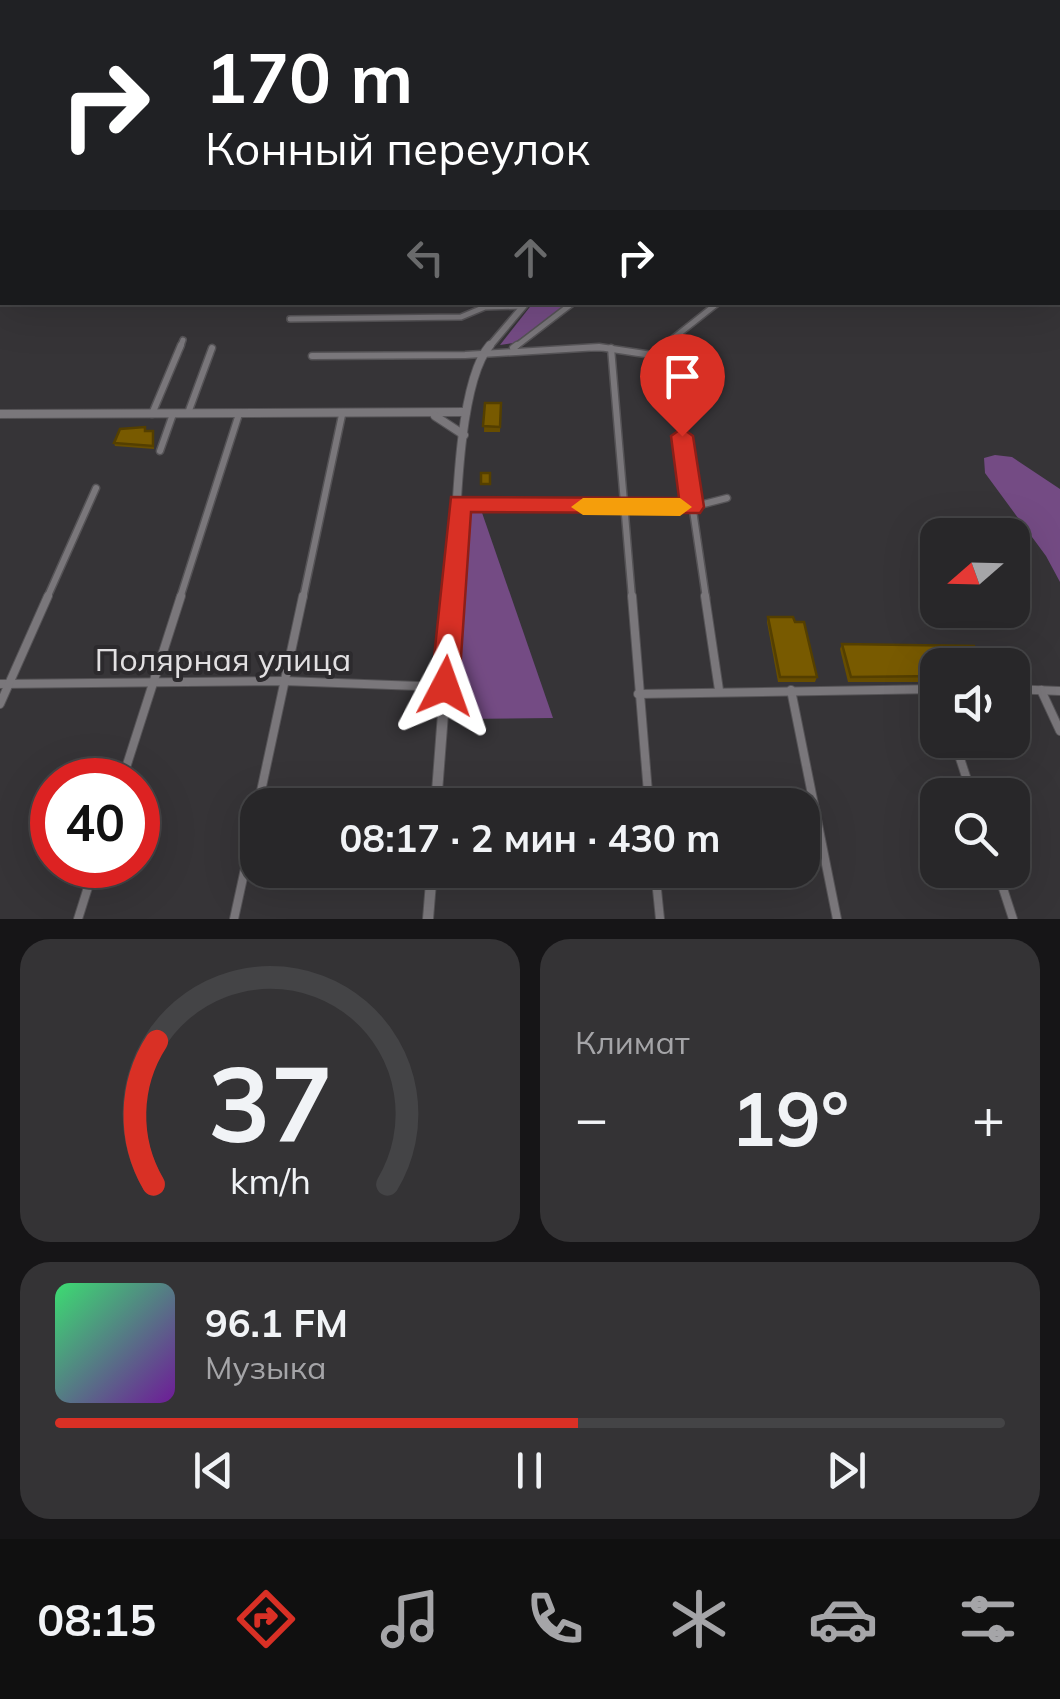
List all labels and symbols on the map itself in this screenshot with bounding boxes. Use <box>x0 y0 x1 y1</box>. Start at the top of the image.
pin <box>640 334 725 437</box>
north arrow <box>920 518 1030 628</box>
position arrow <box>393 634 497 738</box>
street label: Полярная улица <box>95 639 351 679</box>
speed limit sign: 40 <box>30 758 160 888</box>

